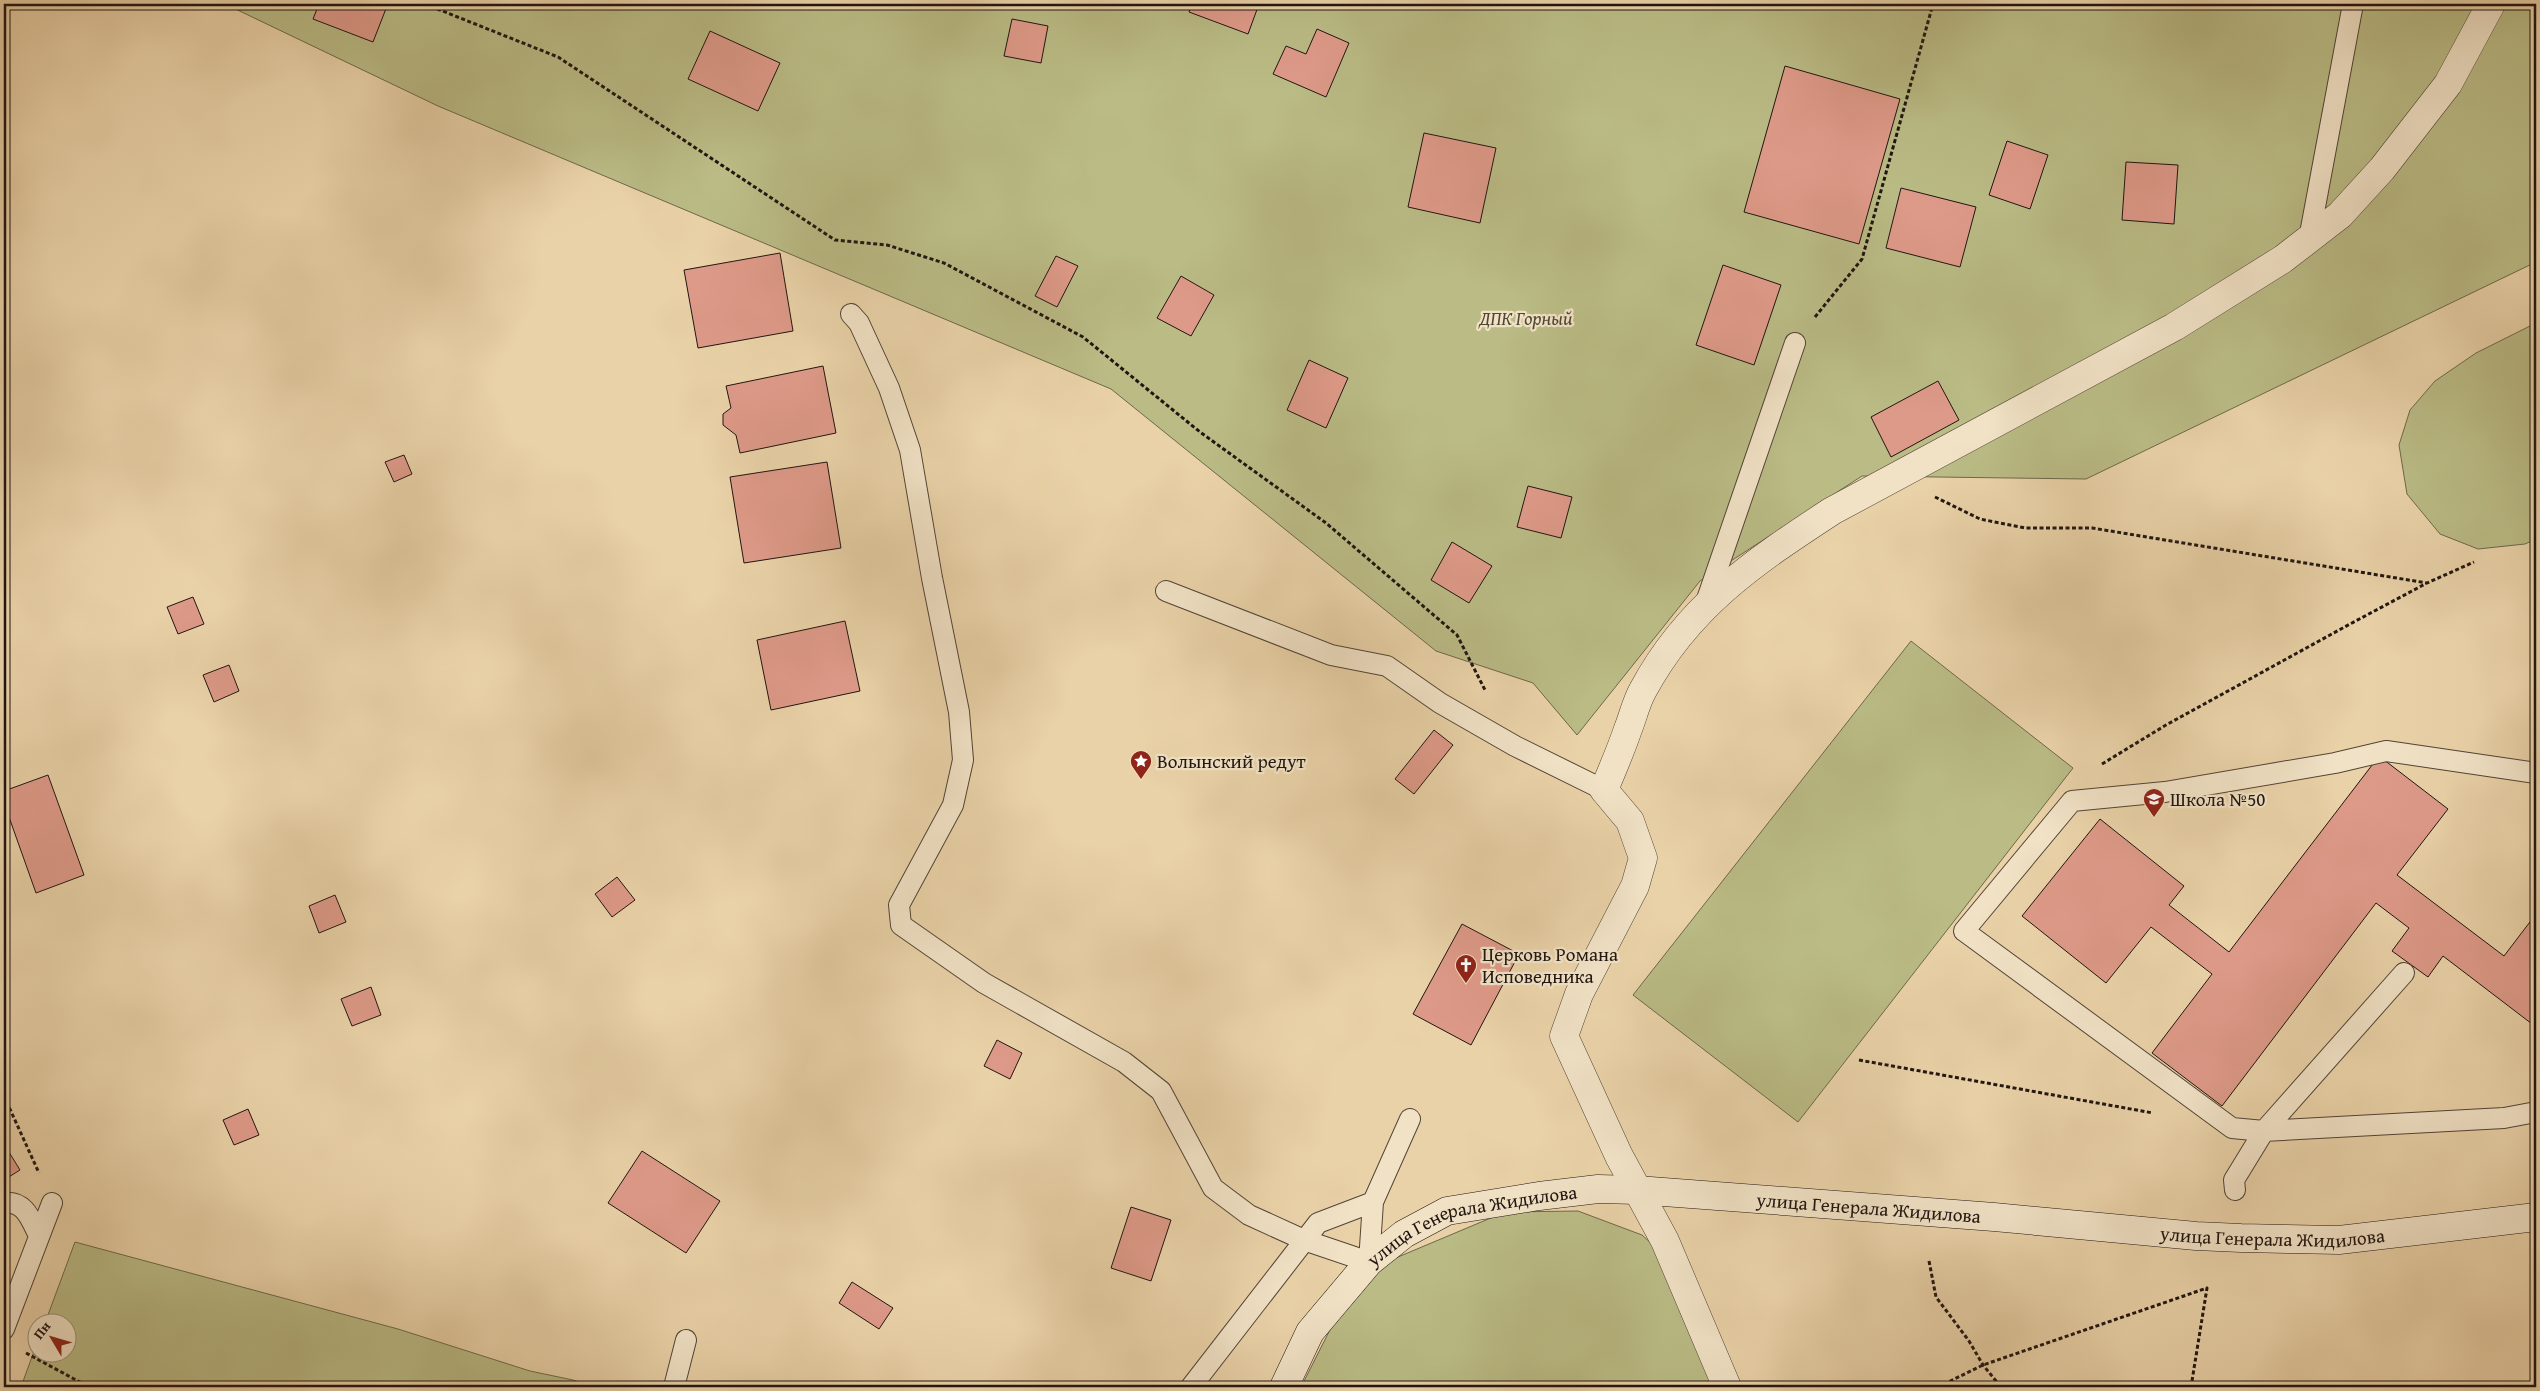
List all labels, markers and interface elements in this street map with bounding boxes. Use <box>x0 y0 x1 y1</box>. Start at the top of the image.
park label: ДПК Горный <box>1478 304 1573 332</box>
place label: Волынский редут <box>1157 747 1307 775</box>
place icon: Волынский редут <box>1129 749 1153 780</box>
place label: Школа №50 <box>2170 785 2265 813</box>
school or university icon: Школа №50 <box>2142 787 2166 818</box>
place label: Церковь Романа Исповедника <box>1482 940 1618 990</box>
church icon: Церковь Романа Исповедника <box>1454 953 1478 984</box>
street label: улица Генерала Жидилова <box>1360 1178 1579 1273</box>
street label: улица Генерала Жидилова <box>1755 1185 1982 1230</box>
street label: улица Генерала Жидилова <box>2158 1219 2386 1254</box>
north arrow <box>28 1314 78 1364</box>
text: Пн <box>28 1316 55 1343</box>

